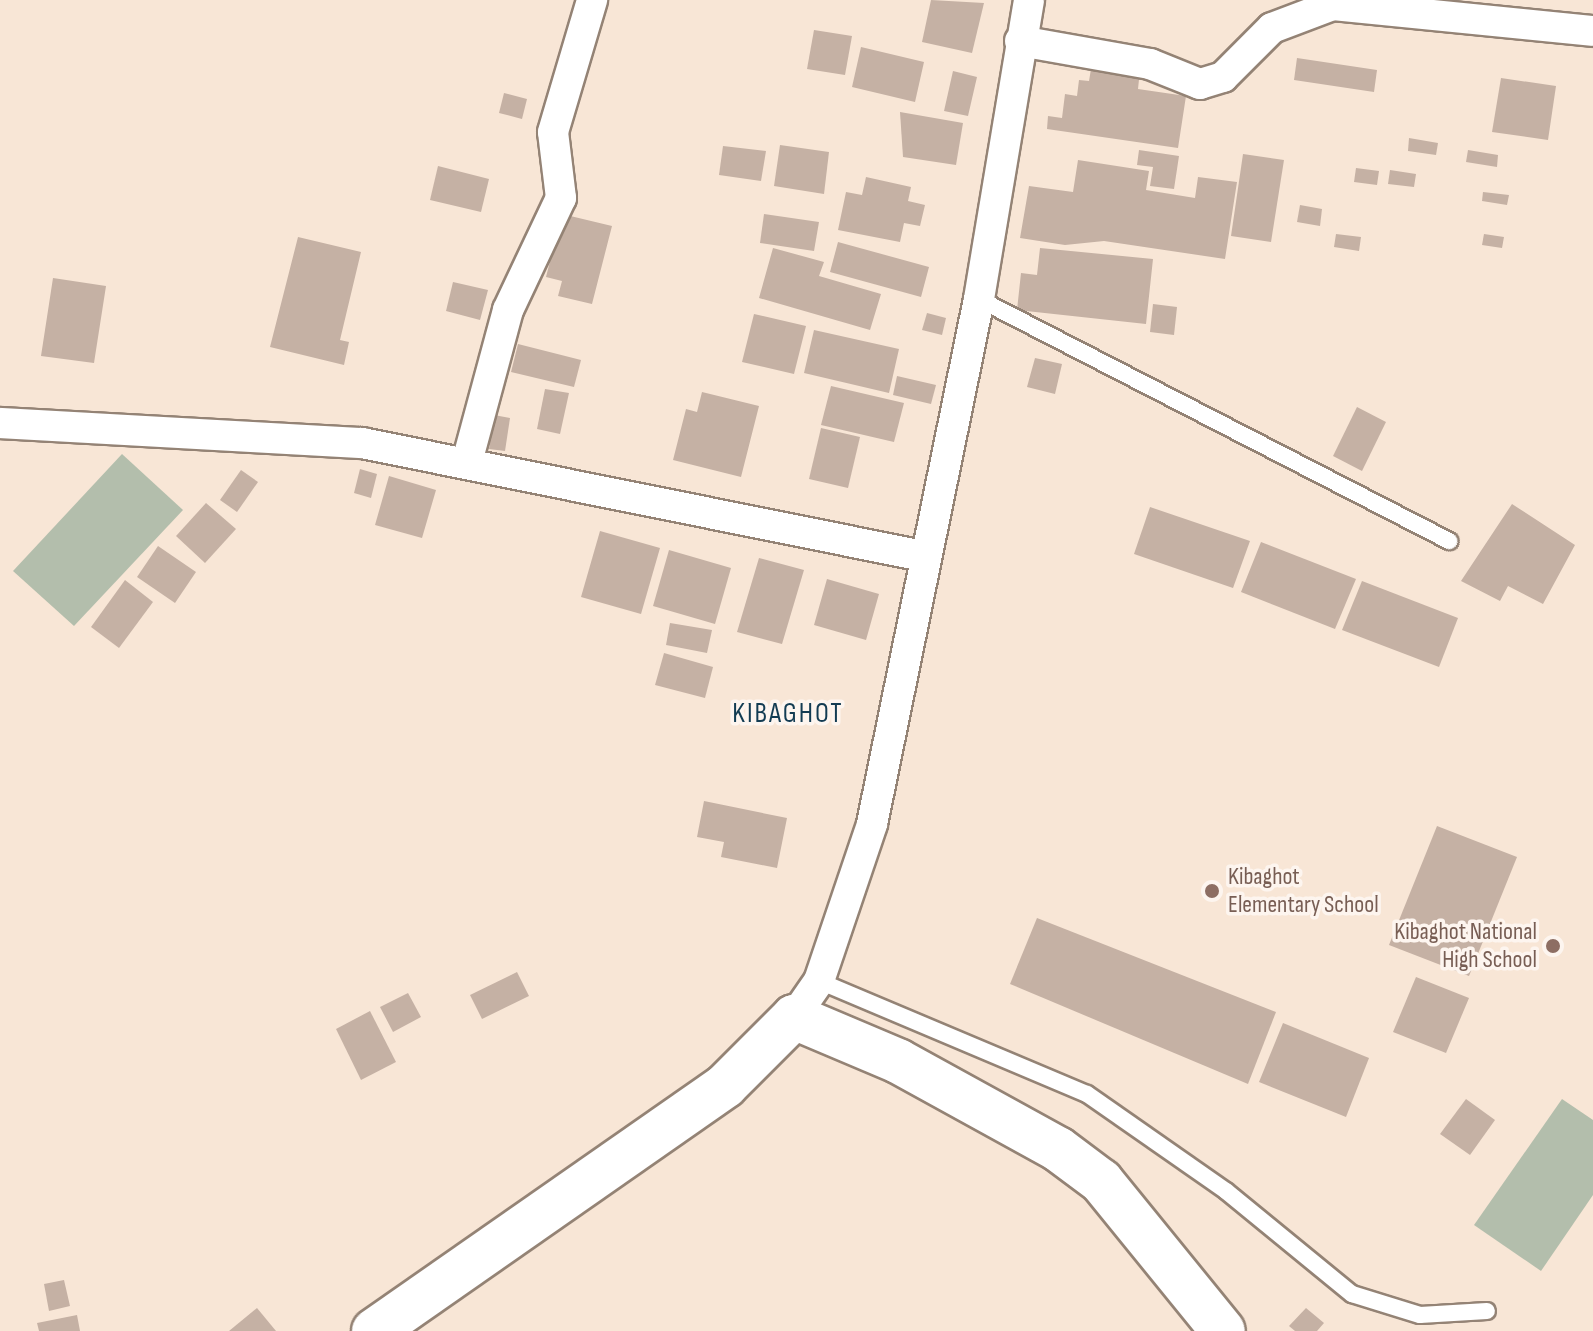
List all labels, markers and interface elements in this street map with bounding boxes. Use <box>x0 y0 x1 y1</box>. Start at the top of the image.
district label: KIBAGHOT <box>732 697 844 731</box>
place label: Kibaghot Elementary School <box>1228 863 1379 919</box>
marker: Kibaghot Elementary School <box>1203 882 1221 900</box>
place label: Kibaghot National High School <box>1394 918 1537 974</box>
marker: Kibaghot National High School <box>1544 937 1562 955</box>

